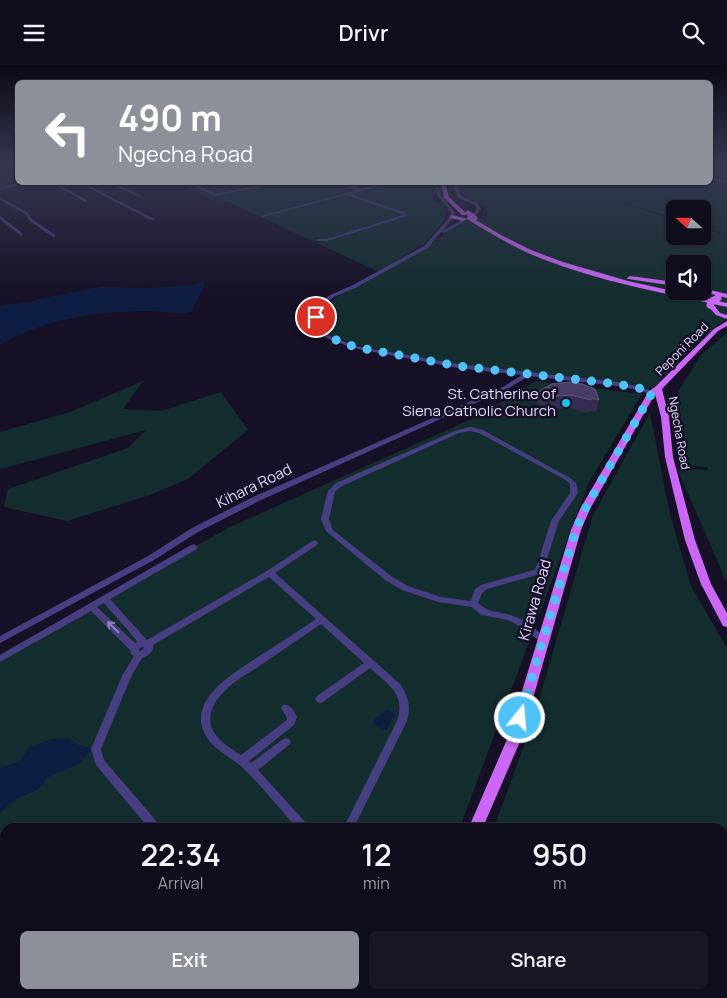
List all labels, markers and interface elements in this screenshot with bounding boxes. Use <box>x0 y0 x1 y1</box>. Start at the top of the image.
text: Drivr <box>339 18 388 48</box>
icon: menu <box>20 19 48 47</box>
icon: search <box>679 19 707 47</box>
text: 490 m <box>118 94 222 142</box>
icon: left <box>35 100 100 165</box>
text: Ngecha Road <box>118 139 253 169</box>
north arrow <box>666 200 711 245</box>
map controls <box>666 200 711 300</box>
button: sound <box>666 255 711 300</box>
pin <box>295 296 337 338</box>
icon: arrive <box>302 303 330 331</box>
street label: Peponi Road <box>651 318 712 379</box>
place label: St. Catherine of Siena Catholic Church <box>402 383 557 421</box>
street label: Ngecha Road <box>665 395 694 471</box>
marker: St. Catherine of Siena Catholic Church <box>560 397 572 409</box>
street label: Kihara Road <box>212 458 295 513</box>
street label: Kirawa Road <box>513 557 556 643</box>
one-way arrow <box>106 621 119 633</box>
position arrow <box>493 691 545 743</box>
text: 22:34 <box>141 834 221 875</box>
text: 12 <box>361 834 392 875</box>
text: 950 <box>532 834 588 875</box>
text: Arrival <box>158 872 203 894</box>
text: min <box>363 872 390 894</box>
text: m <box>553 872 567 894</box>
button: Exit <box>20 931 359 989</box>
button: Share <box>369 931 708 989</box>

